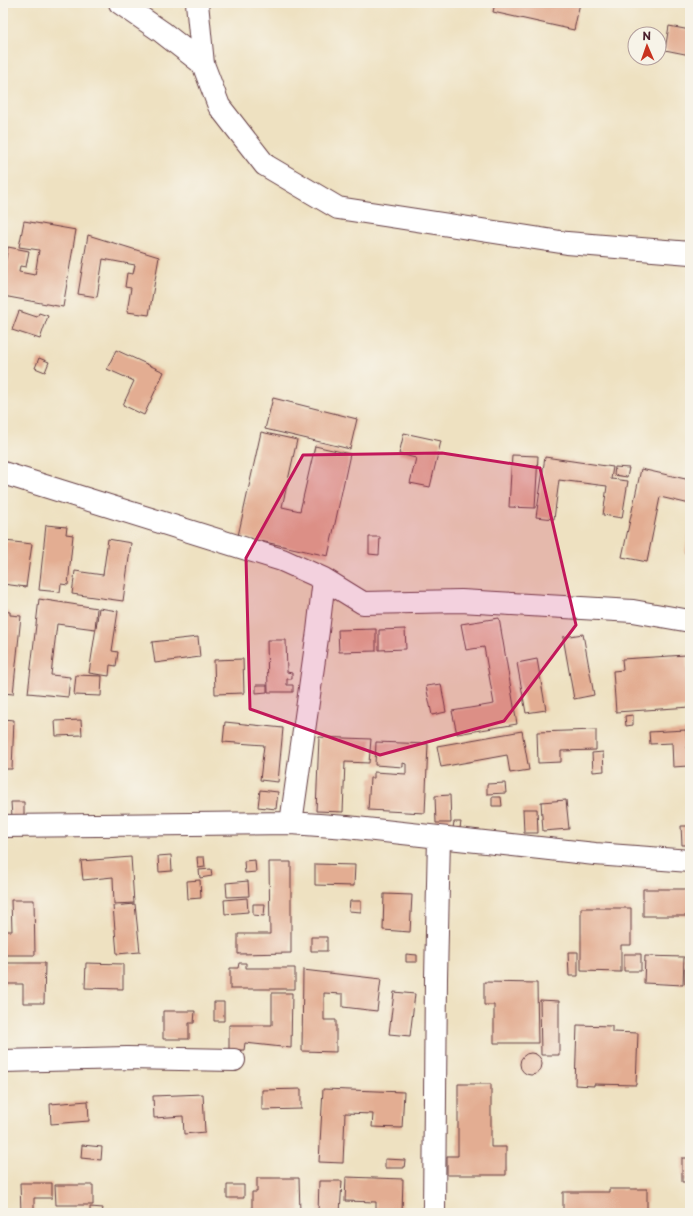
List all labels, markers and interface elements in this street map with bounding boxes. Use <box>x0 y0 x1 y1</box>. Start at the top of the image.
north arrow <box>627 26 667 66</box>
text: N <box>642 27 652 44</box>

